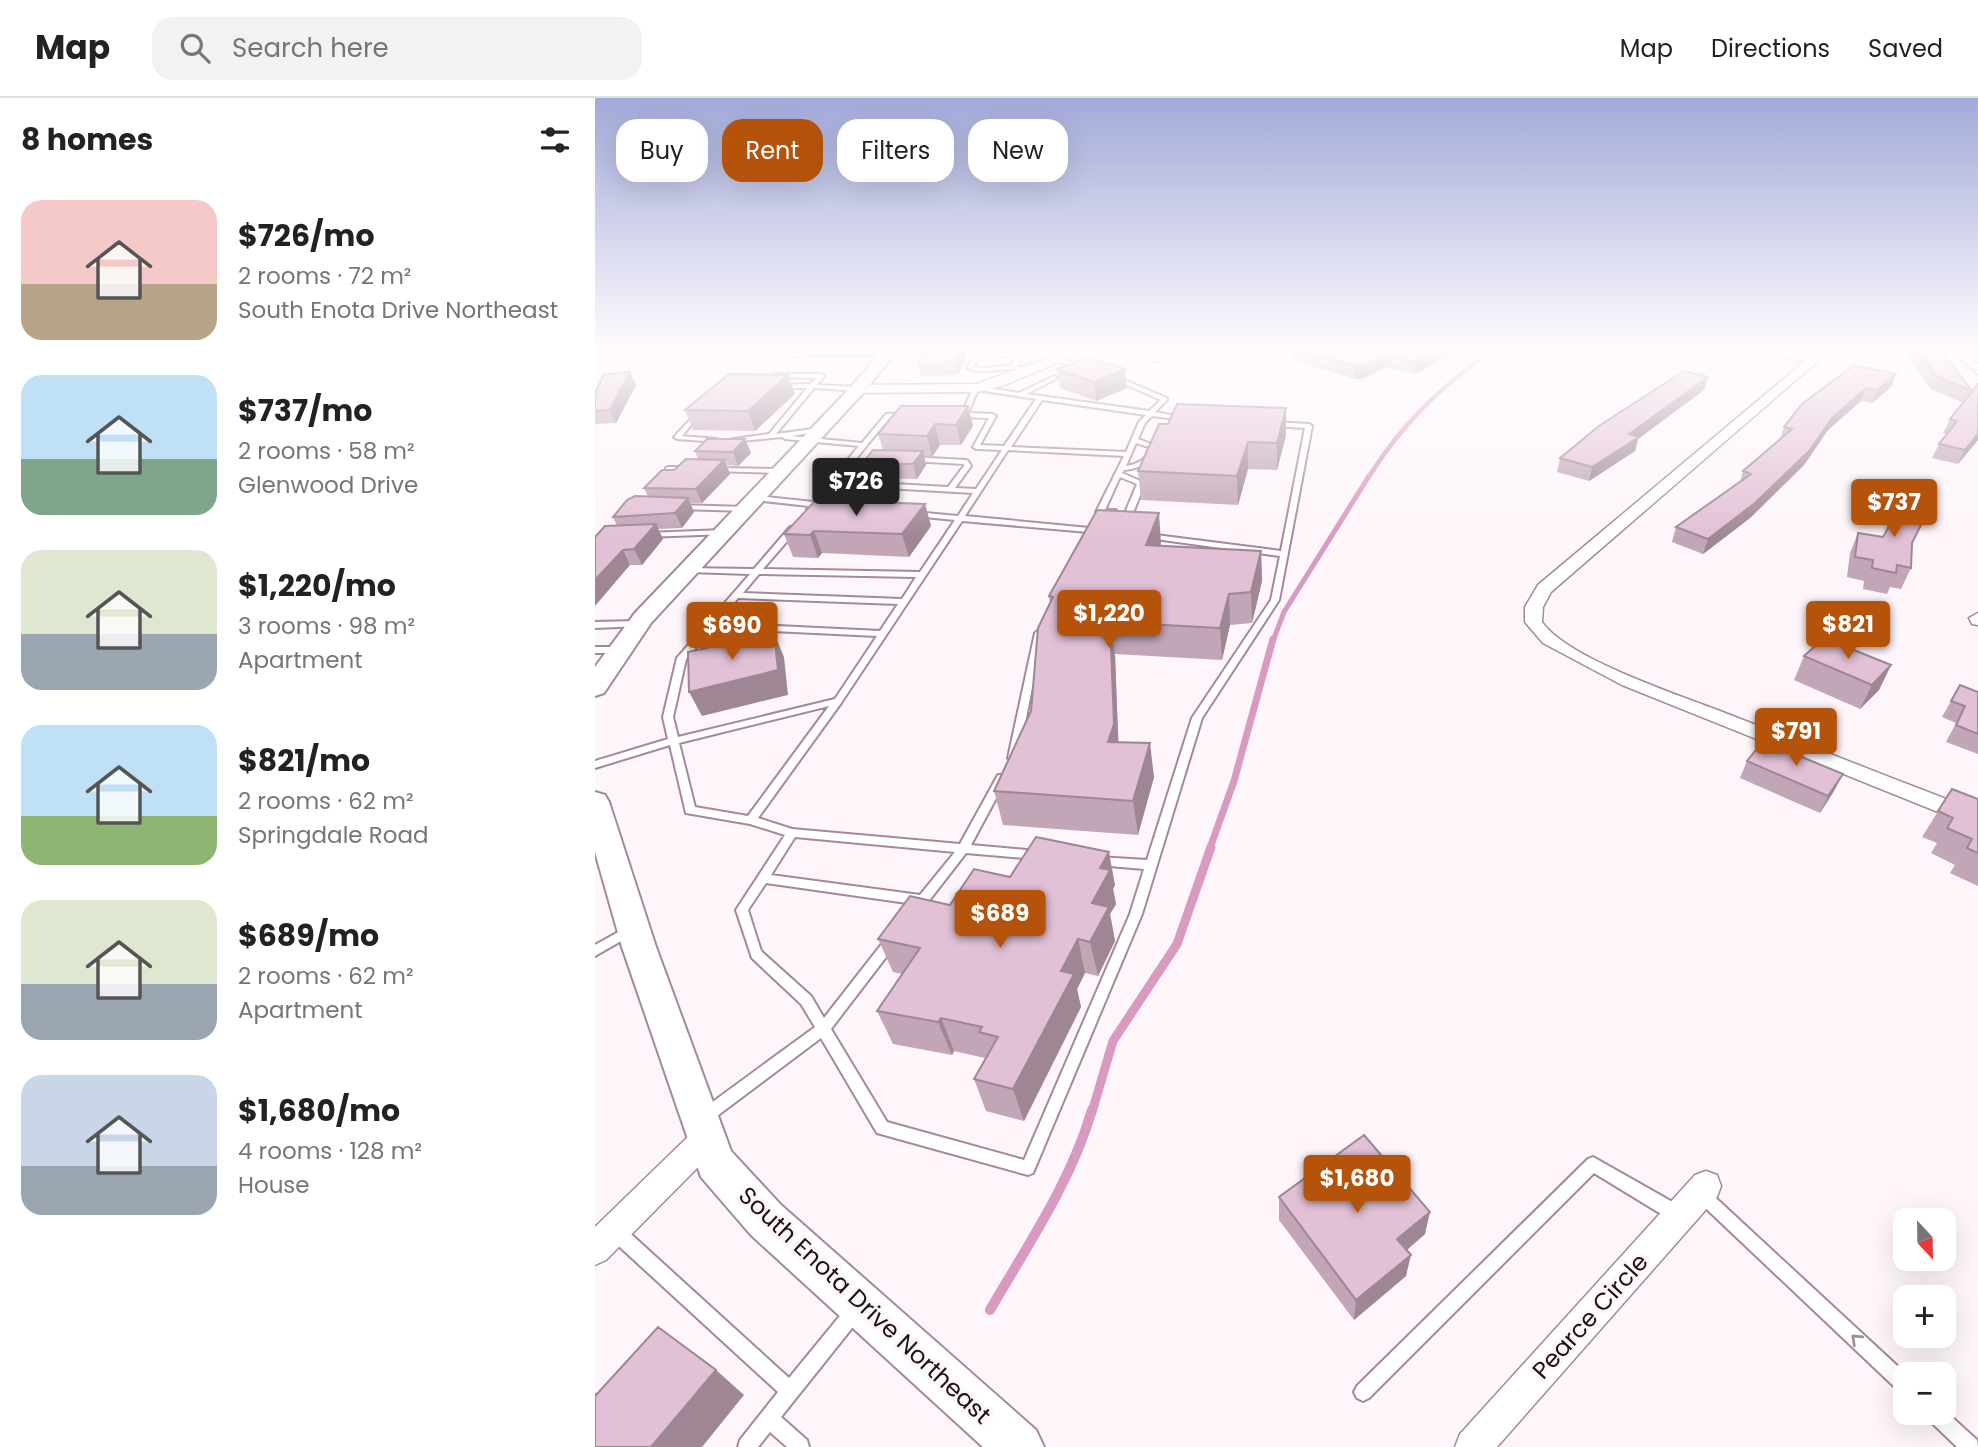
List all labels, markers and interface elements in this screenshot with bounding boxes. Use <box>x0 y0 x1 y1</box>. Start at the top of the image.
search box <box>152 17 642 80</box>
text: Map <box>35 24 110 71</box>
icon: search <box>176 29 214 67</box>
text: Search here <box>232 30 389 66</box>
text: Map <box>1620 32 1673 65</box>
text: Directions <box>1711 32 1830 65</box>
text: Saved <box>1868 32 1943 65</box>
text: 8 homes <box>21 118 153 161</box>
chip: Buy <box>616 119 708 182</box>
chip: Rent <box>722 119 823 182</box>
chip: Filters <box>837 119 954 182</box>
chip: New <box>968 119 1068 182</box>
icon: filters <box>536 121 574 159</box>
text: $726/mo <box>238 214 375 257</box>
icon: home <box>77 228 161 312</box>
text: 2 rooms · 72 m² <box>238 260 411 292</box>
text: South Enota Drive Northeast <box>238 294 558 326</box>
text: $737/mo <box>238 389 372 432</box>
icon: home <box>77 403 161 487</box>
text: 2 rooms · 58 m² <box>238 435 415 467</box>
pin: $726 <box>815 458 897 518</box>
text: $726 <box>828 465 884 497</box>
text: Glenwood Drive <box>238 469 418 501</box>
pin: $737 <box>1853 480 1935 539</box>
text: $737 <box>1867 486 1921 518</box>
text: $1,220/mo <box>238 564 396 607</box>
icon: home <box>77 578 161 662</box>
pin: $1,220 <box>1052 590 1166 650</box>
text: $1,220 <box>1073 597 1145 629</box>
pin: $690 <box>691 602 773 662</box>
pin: $821 <box>1807 602 1889 661</box>
text: $821 <box>1822 608 1874 640</box>
text: $690 <box>703 609 761 641</box>
text: 3 rooms · 98 m² <box>238 610 415 642</box>
text: Apartment <box>238 644 363 676</box>
pin: $791 <box>1755 708 1837 768</box>
text: $791 <box>1771 715 1821 747</box>
text: $821/mo <box>238 739 370 782</box>
icon: home <box>77 753 161 837</box>
text: 2 rooms · 62 m² <box>238 785 414 817</box>
text: Springdale Road <box>238 819 429 851</box>
pin: $689 <box>959 890 1041 950</box>
text: $689 <box>971 897 1029 929</box>
text: $689/mo <box>238 914 379 957</box>
icon: home <box>77 928 161 1012</box>
text: 2 rooms · 62 m² <box>238 960 414 992</box>
text: Apartment <box>238 994 363 1026</box>
text: $1,680/mo <box>238 1089 400 1132</box>
icon: home <box>77 1103 161 1187</box>
text: 4 rooms · 128 m² <box>238 1135 422 1167</box>
pin: $1,680 <box>1300 1156 1414 1215</box>
text: $1,680 <box>1320 1162 1394 1194</box>
text: House <box>238 1169 310 1201</box>
street label: South Enota Drive Northeast <box>732 1179 998 1431</box>
north arrow <box>1893 1208 1957 1270</box>
map controls <box>1893 1208 1956 1425</box>
street label: Pearce Circle <box>1525 1246 1655 1386</box>
button: + <box>1893 1285 1956 1348</box>
one-way arrow <box>1851 1335 1864 1348</box>
button: − <box>1893 1362 1956 1425</box>

